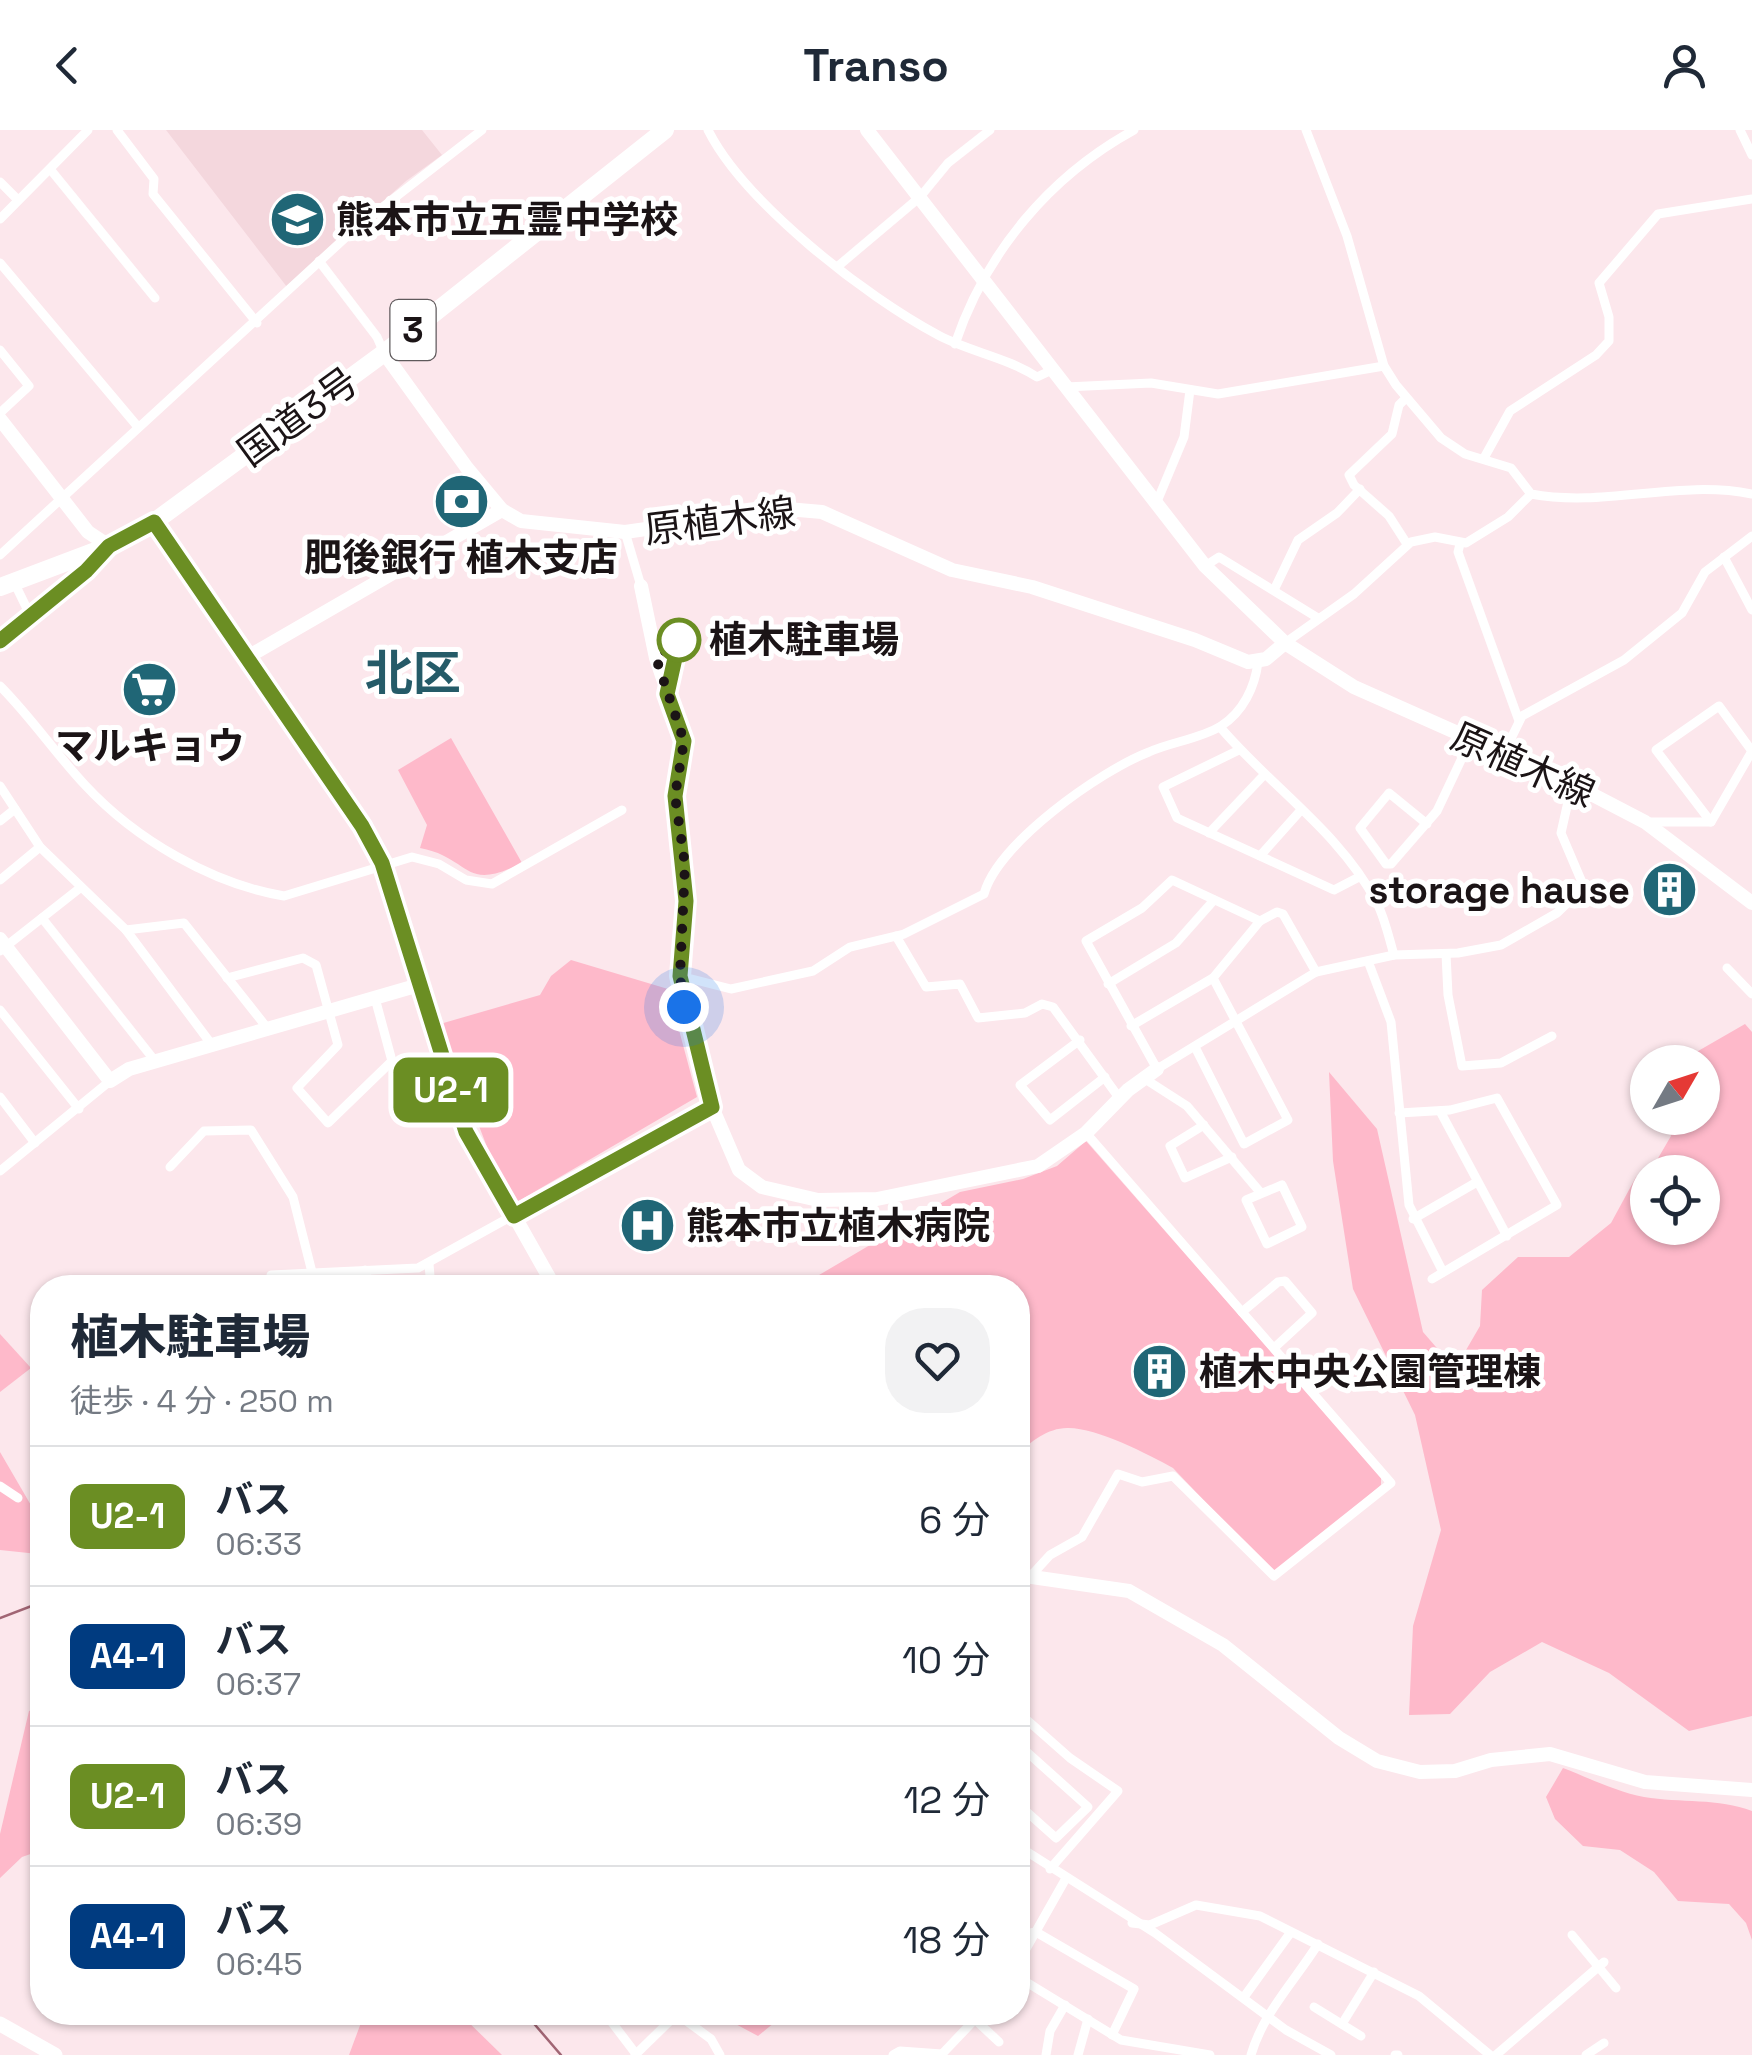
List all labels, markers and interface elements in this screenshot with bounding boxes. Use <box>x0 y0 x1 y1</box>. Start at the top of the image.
text: Transo <box>803 37 949 94</box>
icon: back <box>40 38 95 93</box>
icon: person <box>1657 38 1712 93</box>
school or university icon: 熊本市立五霊中学校 <box>267 190 327 250</box>
place label: 熊本市立五霊中学校 <box>336 196 678 244</box>
road number: 3 <box>390 300 436 360</box>
street label: 国道3号 <box>228 357 368 477</box>
bank icon: 肥後銀行 植木支店 <box>431 471 491 531</box>
street label: 原植木線 <box>642 488 798 554</box>
place label: 肥後銀行 植木支店 <box>304 534 618 582</box>
place label: 植木駐車場 <box>709 616 899 664</box>
marker: 植木駐車場 <box>658 619 700 661</box>
district label: 北区 <box>365 643 461 704</box>
supermarket icon: マルキョウ <box>120 659 180 719</box>
street label: 原植木線 <box>1444 712 1602 818</box>
place label: マルキョウ <box>55 722 245 770</box>
building icon: storage hause <box>1639 860 1699 920</box>
place label: storage hause <box>1368 866 1630 914</box>
your location <box>659 982 709 1032</box>
north arrow <box>1630 1045 1720 1135</box>
map controls <box>1630 1045 1720 1245</box>
line badge: U2-1 <box>381 1058 521 1122</box>
text: U2-1 <box>413 1068 489 1112</box>
button: locate <box>1630 1155 1720 1245</box>
hospital icon: 熊本市立植木病院 <box>617 1196 677 1256</box>
place label: 熊本市立植木病院 <box>686 1202 990 1250</box>
text: 植木駐車場 <box>70 1307 310 1368</box>
button: heart <box>885 1308 990 1413</box>
building icon: 植木中央公園管理棟 <box>1130 1342 1190 1402</box>
place label: 植木中央公園管理棟 <box>1199 1348 1541 1396</box>
text: 徒歩 · 4 分 · 250 m <box>70 1381 334 1421</box>
text: バス <box>215 1476 291 1524</box>
text: U2-1 <box>90 1494 165 1538</box>
text: 6 分 <box>919 1496 990 1544</box>
text: 06:33 <box>215 1524 302 1564</box>
text: バス <box>215 1616 291 1664</box>
text: A4-1 <box>90 1634 165 1678</box>
text: 10 分 <box>902 1636 990 1684</box>
text: 06:37 <box>215 1664 301 1704</box>
text: バス <box>215 1756 291 1804</box>
text: U2-1 <box>90 1774 165 1818</box>
text: 12 分 <box>903 1776 990 1824</box>
text: 06:39 <box>215 1804 302 1844</box>
text: バス <box>215 1896 291 1944</box>
text: A4-1 <box>90 1914 165 1958</box>
text: 18 分 <box>903 1916 990 1964</box>
text: 06:45 <box>215 1944 303 1984</box>

